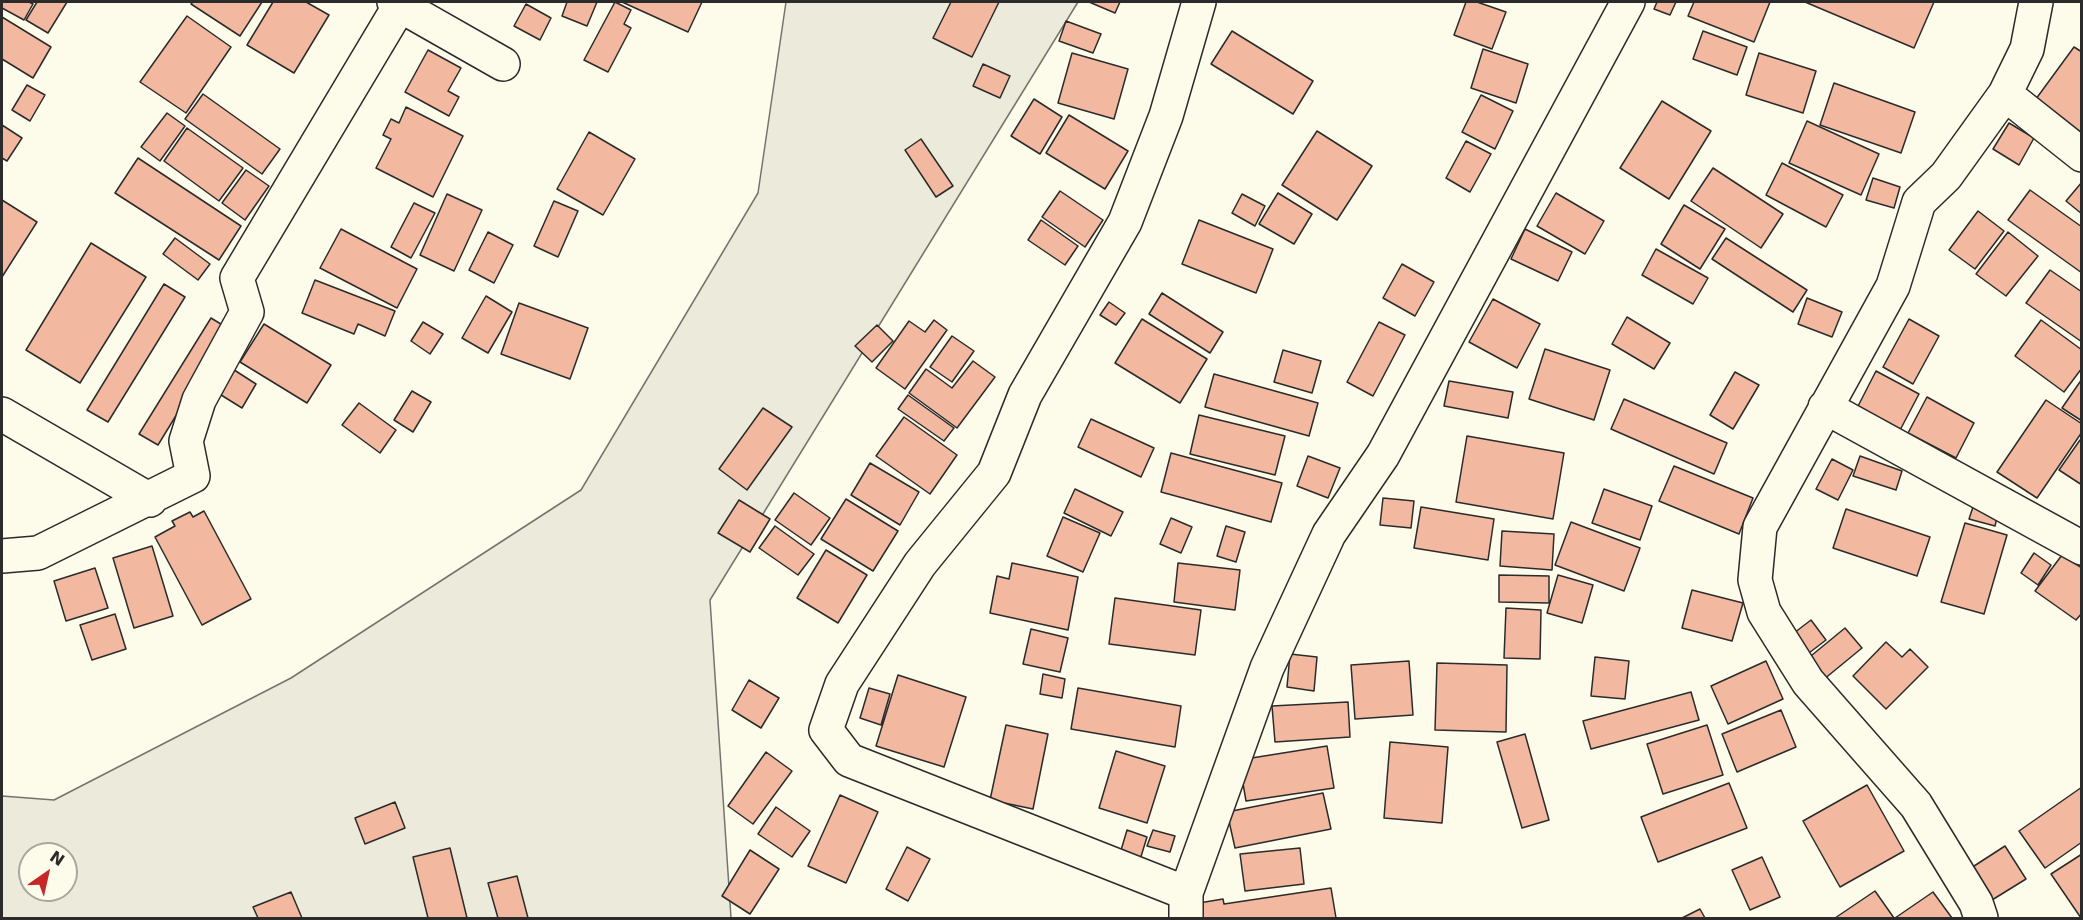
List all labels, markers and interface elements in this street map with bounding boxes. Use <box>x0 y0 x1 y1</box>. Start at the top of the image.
north arrow <box>18 842 78 902</box>
text: N <box>46 847 68 870</box>

